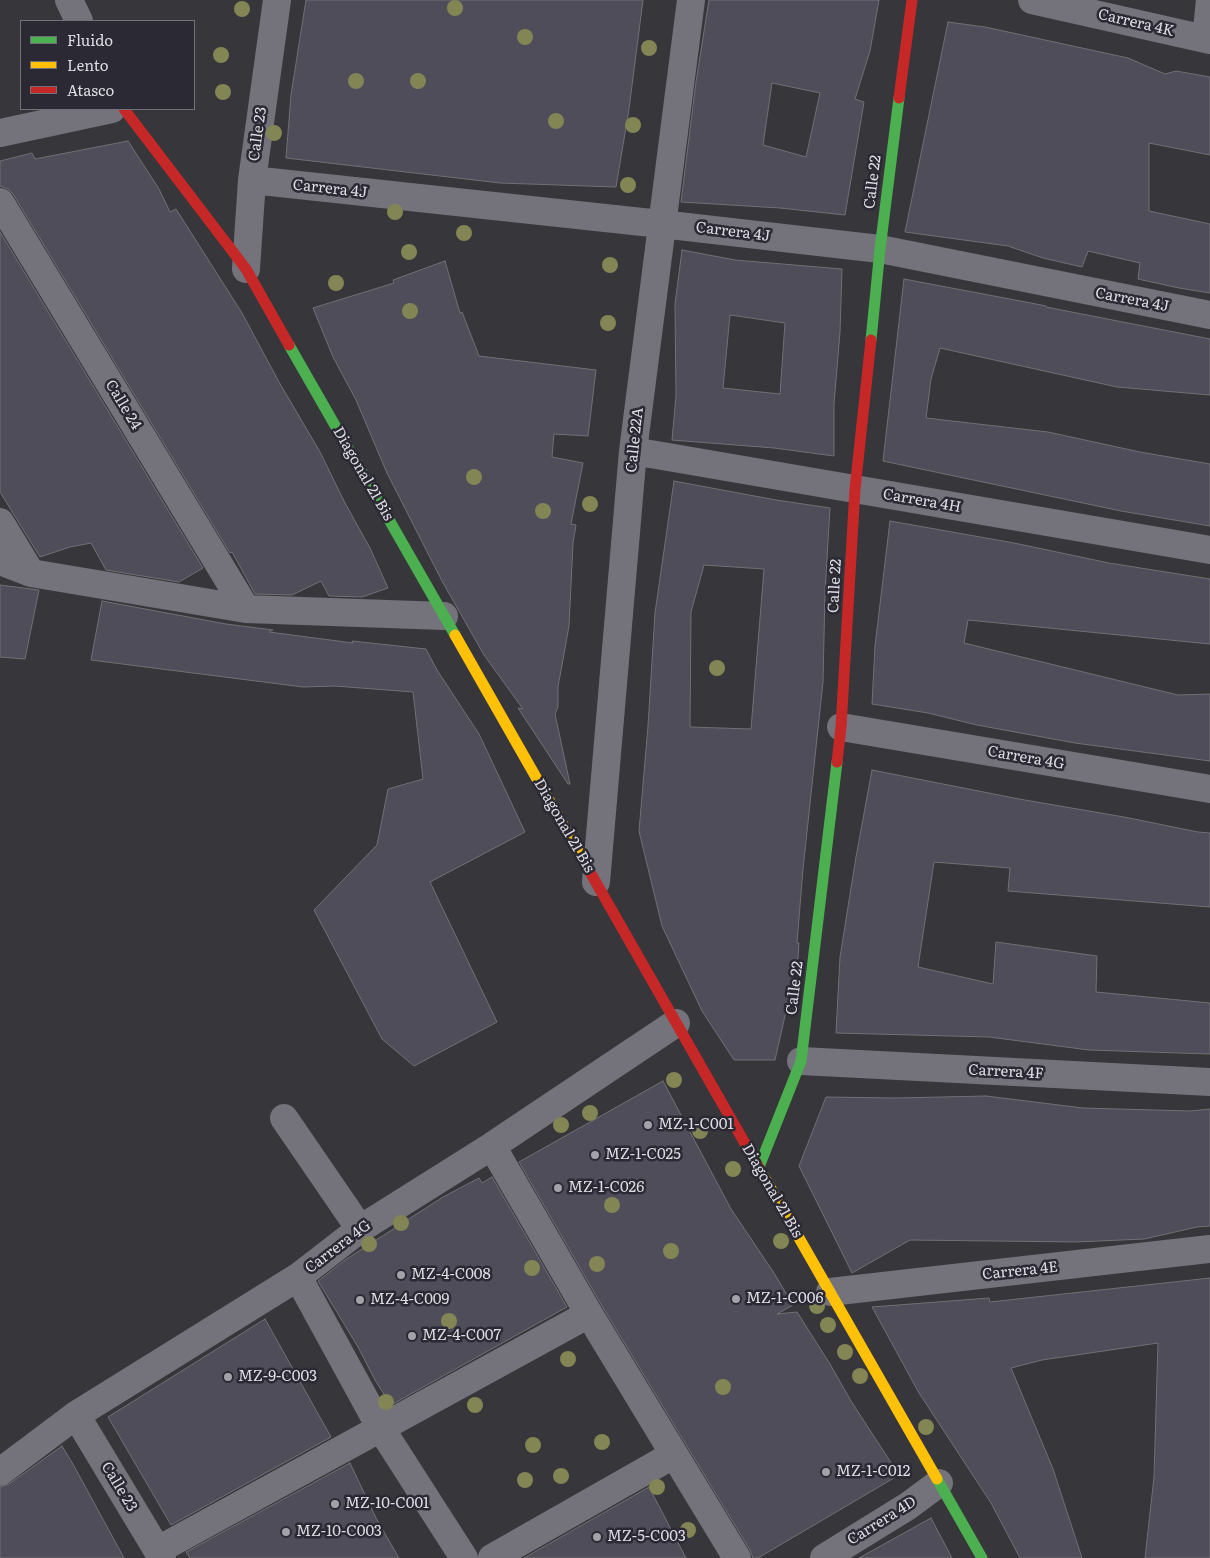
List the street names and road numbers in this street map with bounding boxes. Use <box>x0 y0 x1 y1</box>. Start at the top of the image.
street label: Carrera 4K <box>1096 5 1176 41</box>
street label: Calle 23 <box>245 106 271 162</box>
street label: Calle 22 <box>861 154 885 210</box>
street label: Carrera 4J <box>292 176 368 202</box>
street label: Carrera 4J <box>695 219 771 245</box>
street label: Carrera 4J <box>1094 284 1170 316</box>
street label: Calle 24 <box>101 377 145 433</box>
street label: Calle 22A <box>623 407 647 473</box>
street label: Diagonal 21 Bis <box>329 424 397 524</box>
street label: Carrera 4H <box>882 485 962 517</box>
street label: Calle 22 <box>825 558 845 614</box>
street label: Carrera 4G <box>986 742 1066 774</box>
street label: Diagonal 21 Bis <box>530 776 598 876</box>
street label: Calle 22 <box>783 960 807 1016</box>
street label: Carrera 4F <box>968 1061 1044 1083</box>
street label: Diagonal 21 Bis <box>738 1141 806 1241</box>
street label: Carrera 4G <box>302 1216 374 1278</box>
street label: Carrera 4E <box>981 1258 1059 1284</box>
street label: Calle 23 <box>97 1459 141 1515</box>
street label: Carrera 4D <box>844 1493 920 1549</box>

